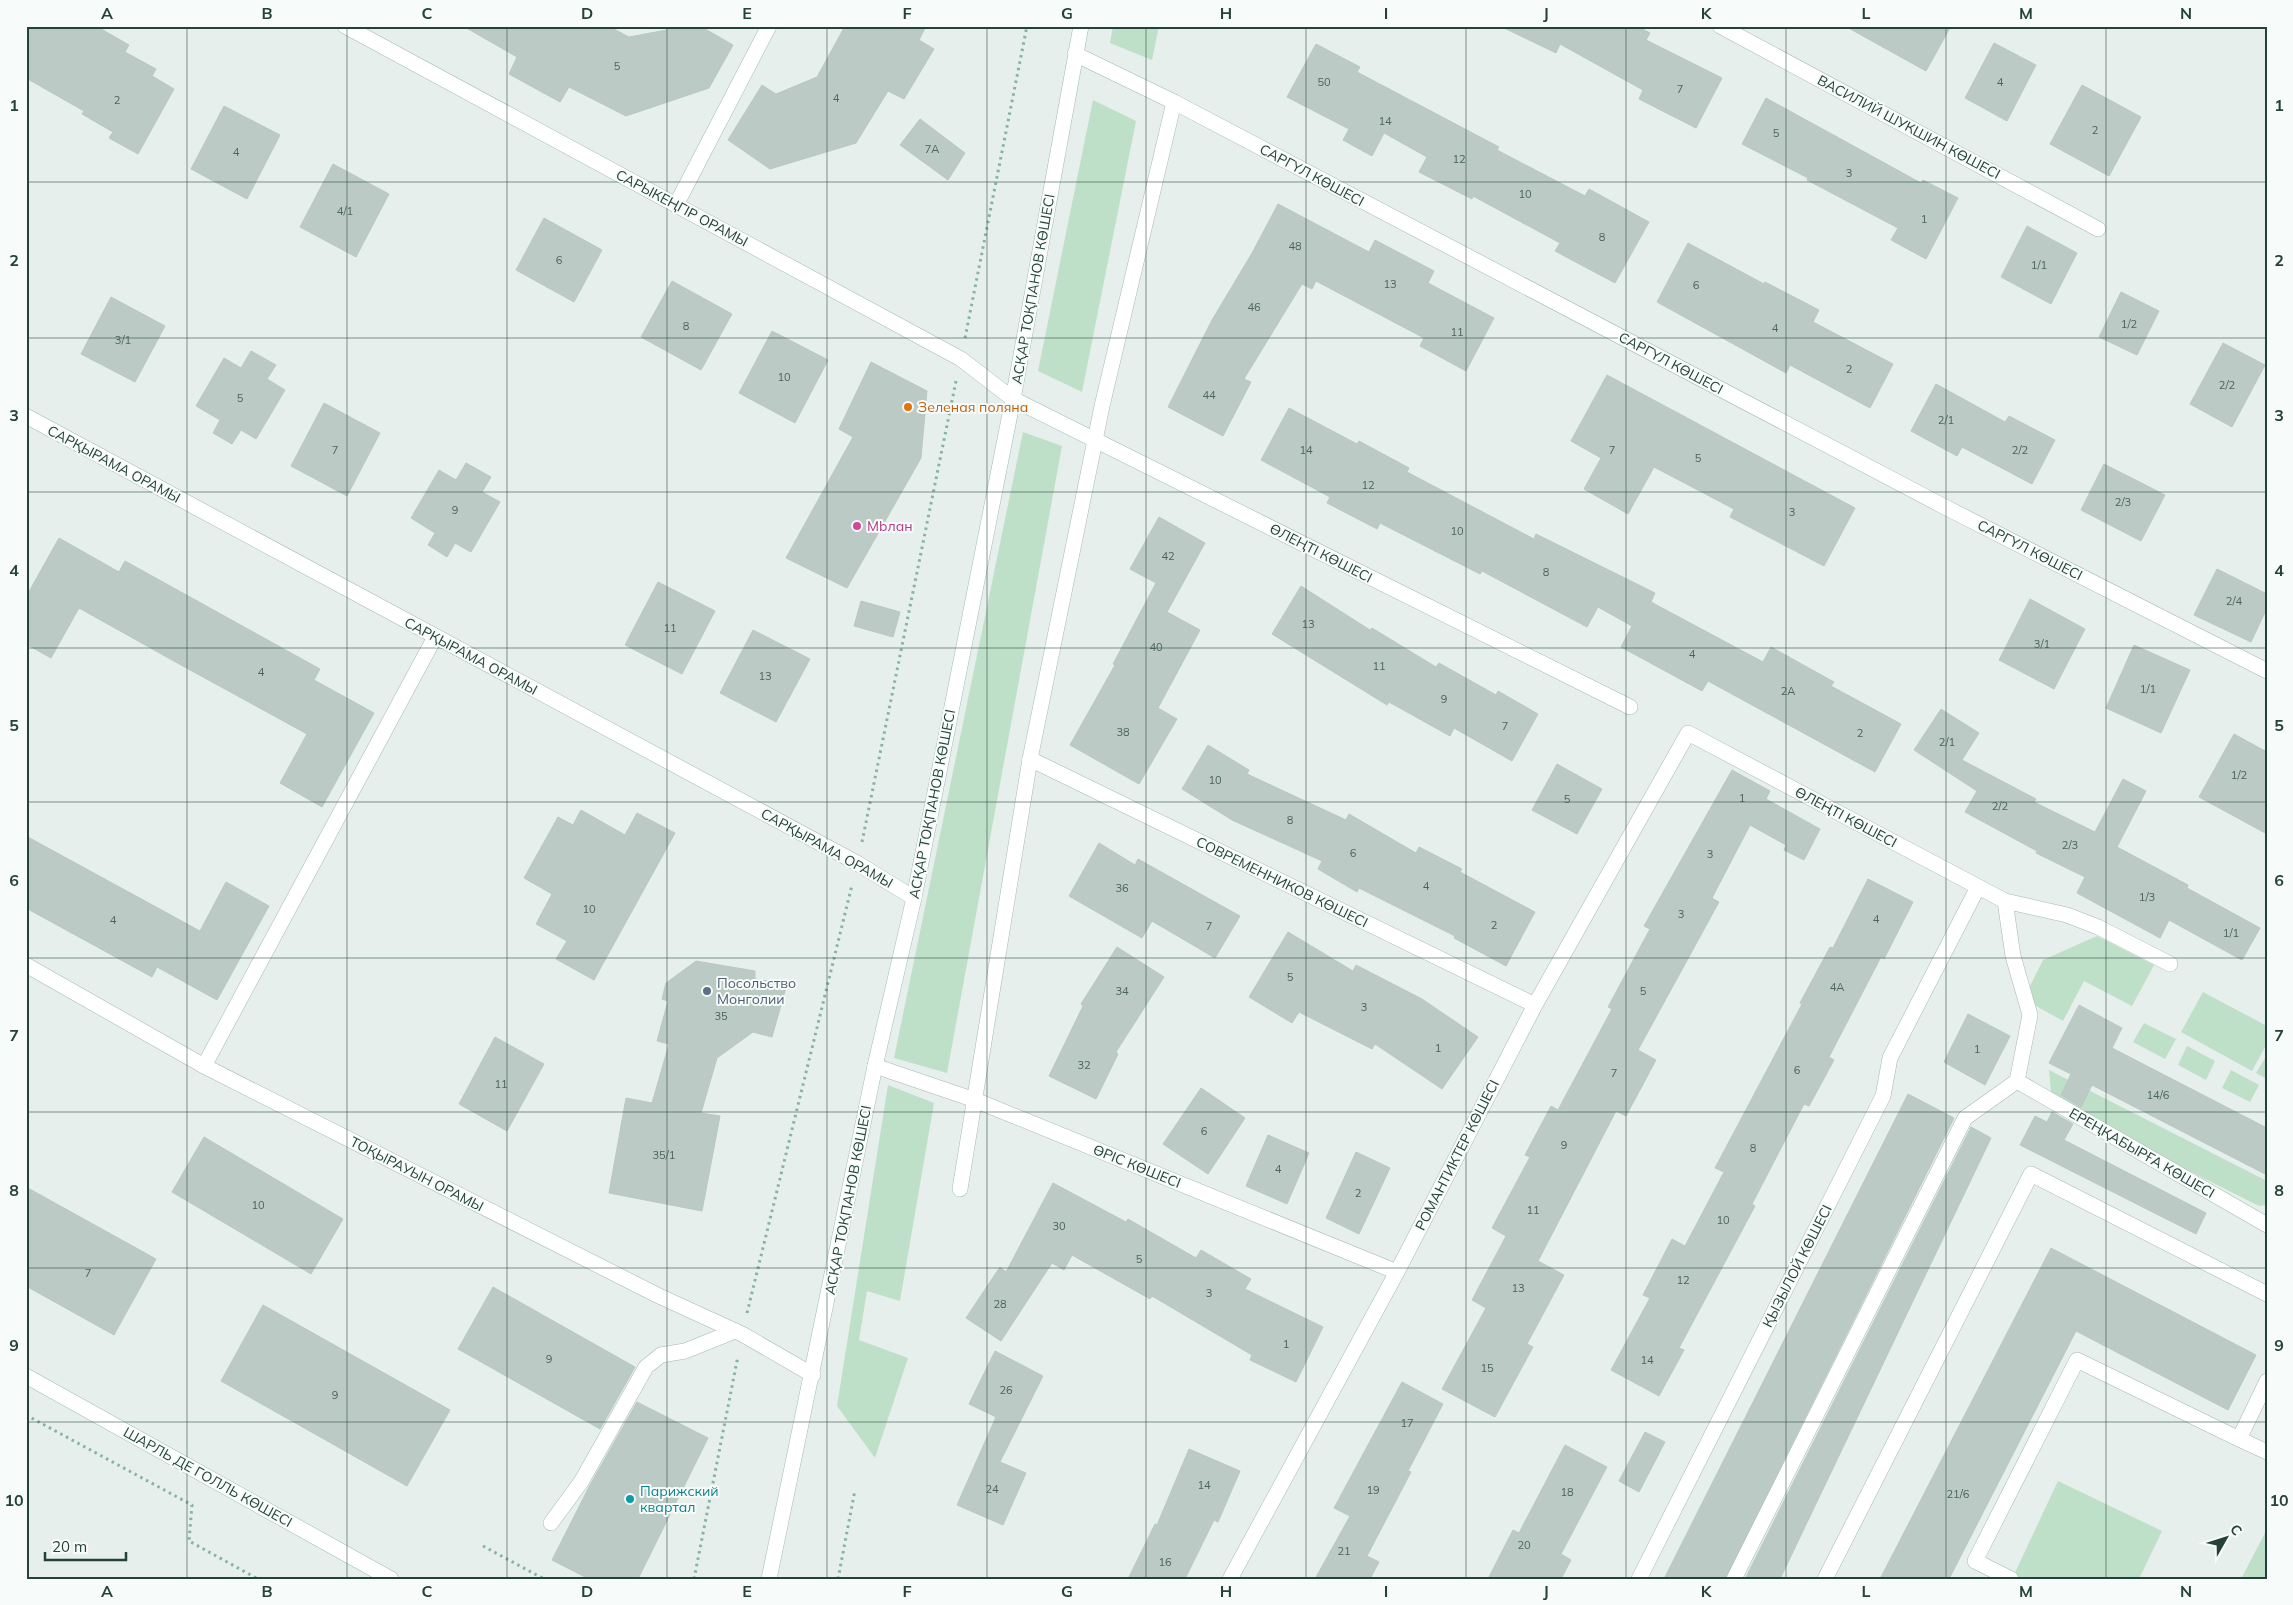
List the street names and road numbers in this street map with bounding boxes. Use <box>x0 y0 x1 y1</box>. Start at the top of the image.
street label: ВАСИЛИЙ ШУКШИН КӨШЕСІ <box>1814 71 2004 183</box>
street label: САРГҮЛ КӨШЕСІ <box>1257 140 1367 210</box>
street label: САРЫКЕҢГІР ОРАМЫ <box>613 165 751 251</box>
street label: АСҚАР ТОҚПАНОВ КӨШЕСІ <box>1007 193 1059 385</box>
street label: САРГҮЛ КӨШЕСІ <box>1616 328 1726 398</box>
street label: САРҚЫРАМА ОРАМЫ <box>44 421 184 507</box>
street label: САРГҮЛ КӨШЕСІ <box>1974 516 2086 584</box>
street label: ӨЛЕҢТІ КӨШЕСІ <box>1267 519 1375 587</box>
street label: САРҚЫРАМА ОРАМЫ <box>401 613 541 699</box>
street label: АСҚАР ТОҚПАНОВ КӨШЕСІ <box>905 708 959 900</box>
street label: ӨЛЕҢТІ КӨШЕСІ <box>1792 783 1900 851</box>
street label: САРҚЫРАМА ОРАМЫ <box>758 804 896 892</box>
street label: СОВРЕМЕННИКОВ КӨШЕСІ <box>1193 833 1371 931</box>
street label: РОМАНТИКТЕР КӨШЕСІ <box>1411 1077 1503 1233</box>
street label: АСҚАР ТОҚПАНОВ КӨШЕСІ <box>821 1104 875 1296</box>
street label: ЕРЕҢҚАБЫРҒА КӨШЕСІ <box>2066 1104 2218 1202</box>
street label: ТОҚЫРАУЫН ОРАМЫ <box>347 1133 487 1215</box>
street label: ӨРІС КӨШЕСІ <box>1090 1140 1184 1192</box>
street label: ҚЫЗЫЛОЙ КӨШЕСІ <box>1758 1202 1836 1330</box>
street label: ШАРЛЬ ДЕ ГОЛЛЬ КӨШЕСІ <box>120 1423 296 1531</box>

